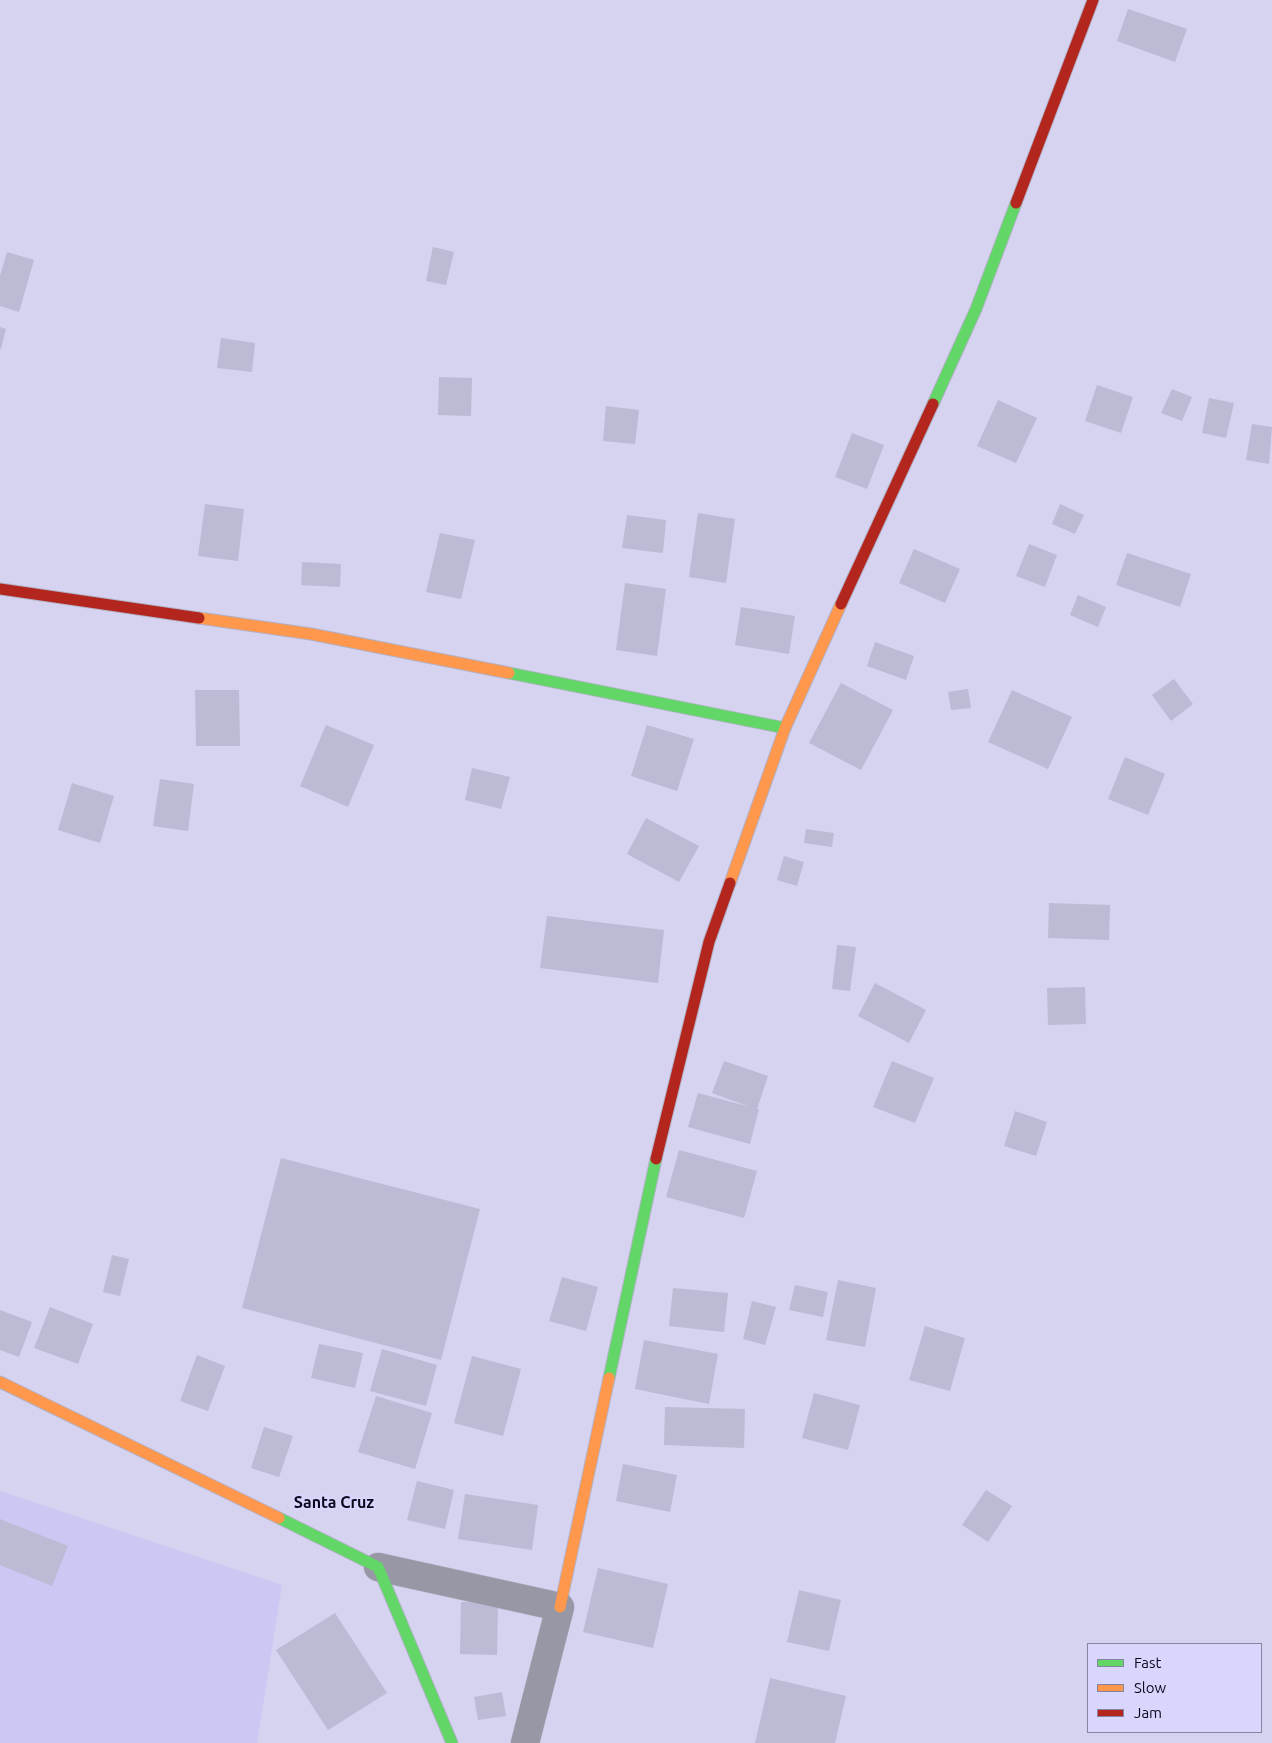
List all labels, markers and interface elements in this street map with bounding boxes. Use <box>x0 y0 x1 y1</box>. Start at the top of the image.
district label: Santa Cruz <box>294 1493 374 1513</box>
legend <box>1087 1643 1262 1733</box>
text: Fast <box>1134 1654 1161 1671</box>
text: Slow <box>1134 1679 1166 1696</box>
text: Jam <box>1134 1704 1162 1721</box>

